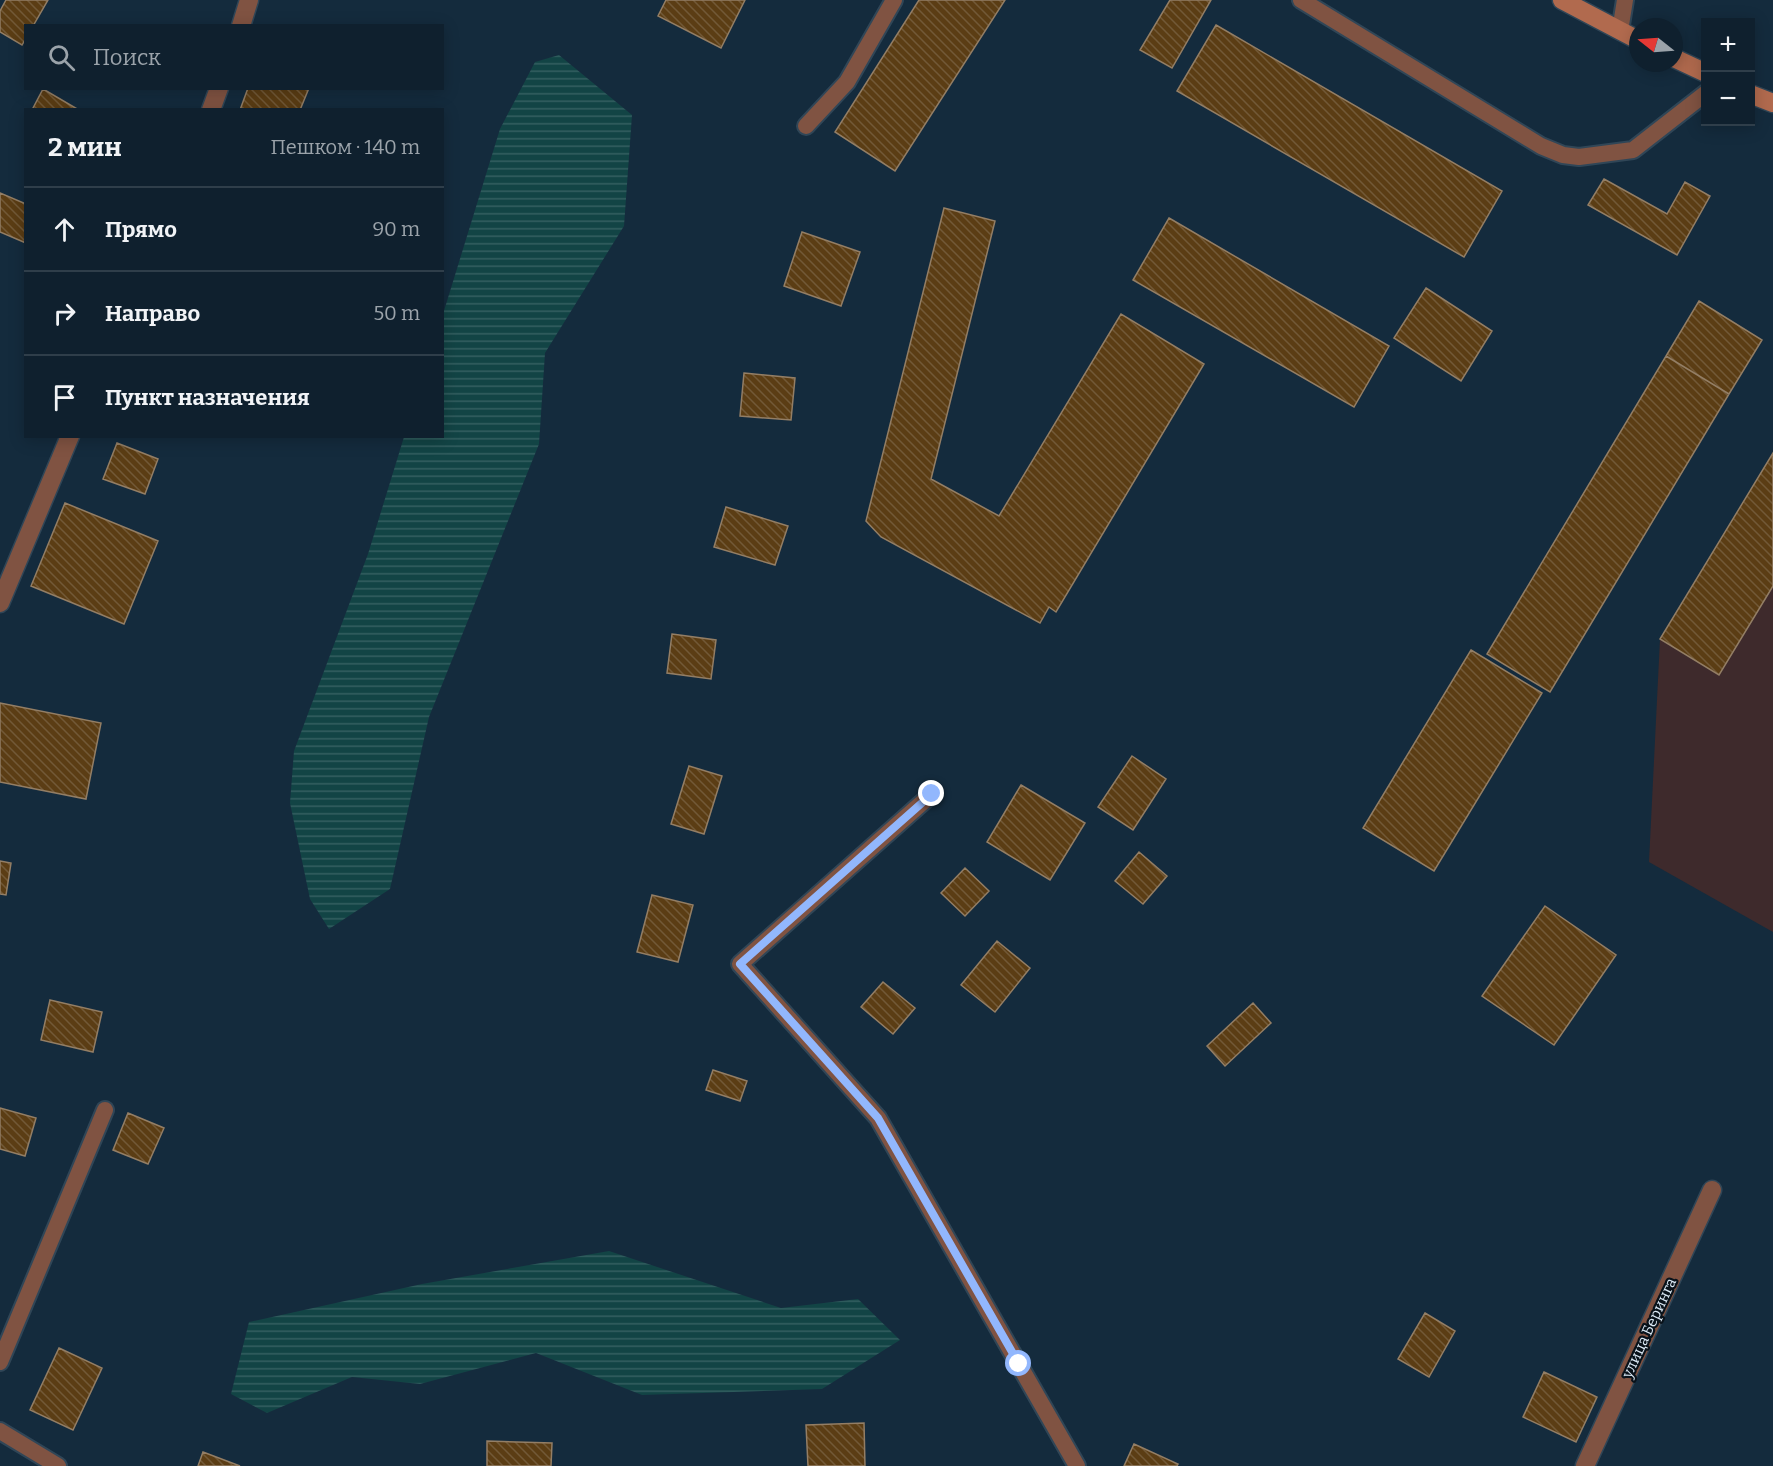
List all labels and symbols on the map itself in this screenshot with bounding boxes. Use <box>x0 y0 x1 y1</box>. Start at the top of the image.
north arrow <box>1629 18 1683 72</box>
route end <box>918 780 944 806</box>
street label: улица Беринга <box>1618 1275 1680 1382</box>
route start <box>1005 1350 1031 1376</box>

